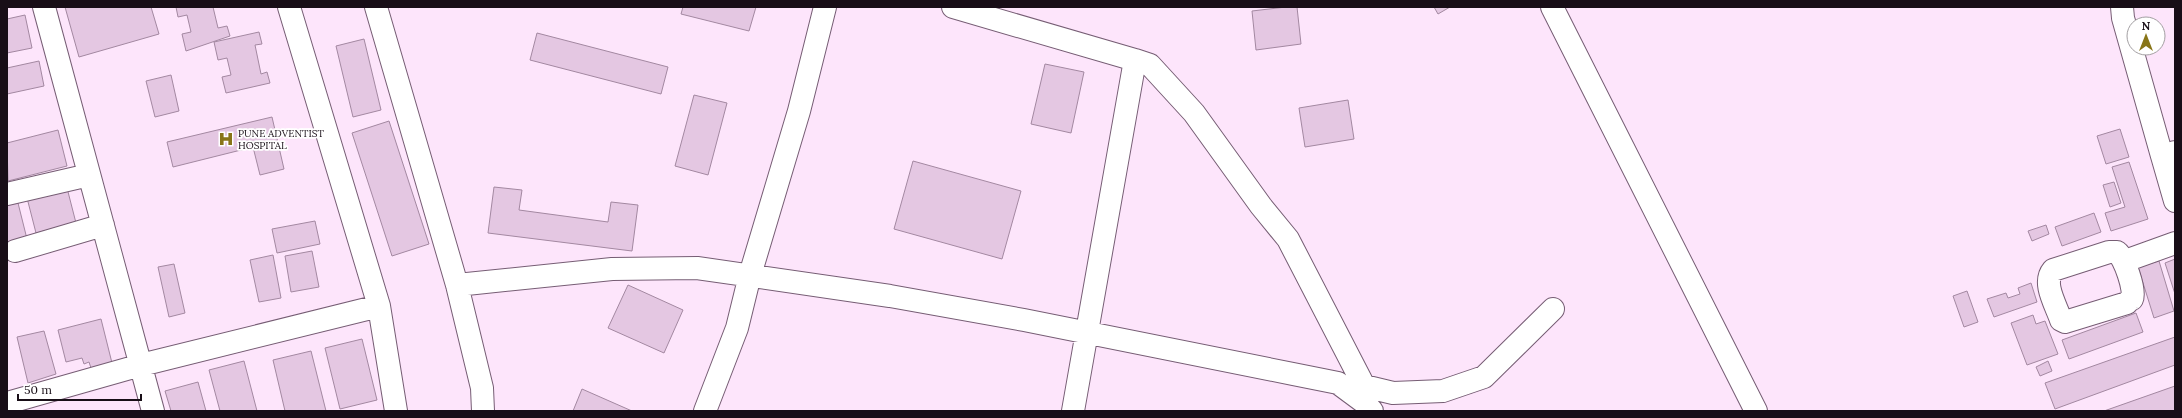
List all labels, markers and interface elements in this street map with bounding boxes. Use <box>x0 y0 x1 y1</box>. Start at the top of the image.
north arrow <box>2126 16 2166 56</box>
text: N <box>2142 19 2151 33</box>
place label: PUNE ADVENTIST HOSPITAL <box>238 127 324 152</box>
hospital icon: PUNE ADVENTIST HOSPITAL <box>217 130 235 148</box>
scale bar <box>18 376 141 402</box>
text: 50 m <box>24 382 52 397</box>

